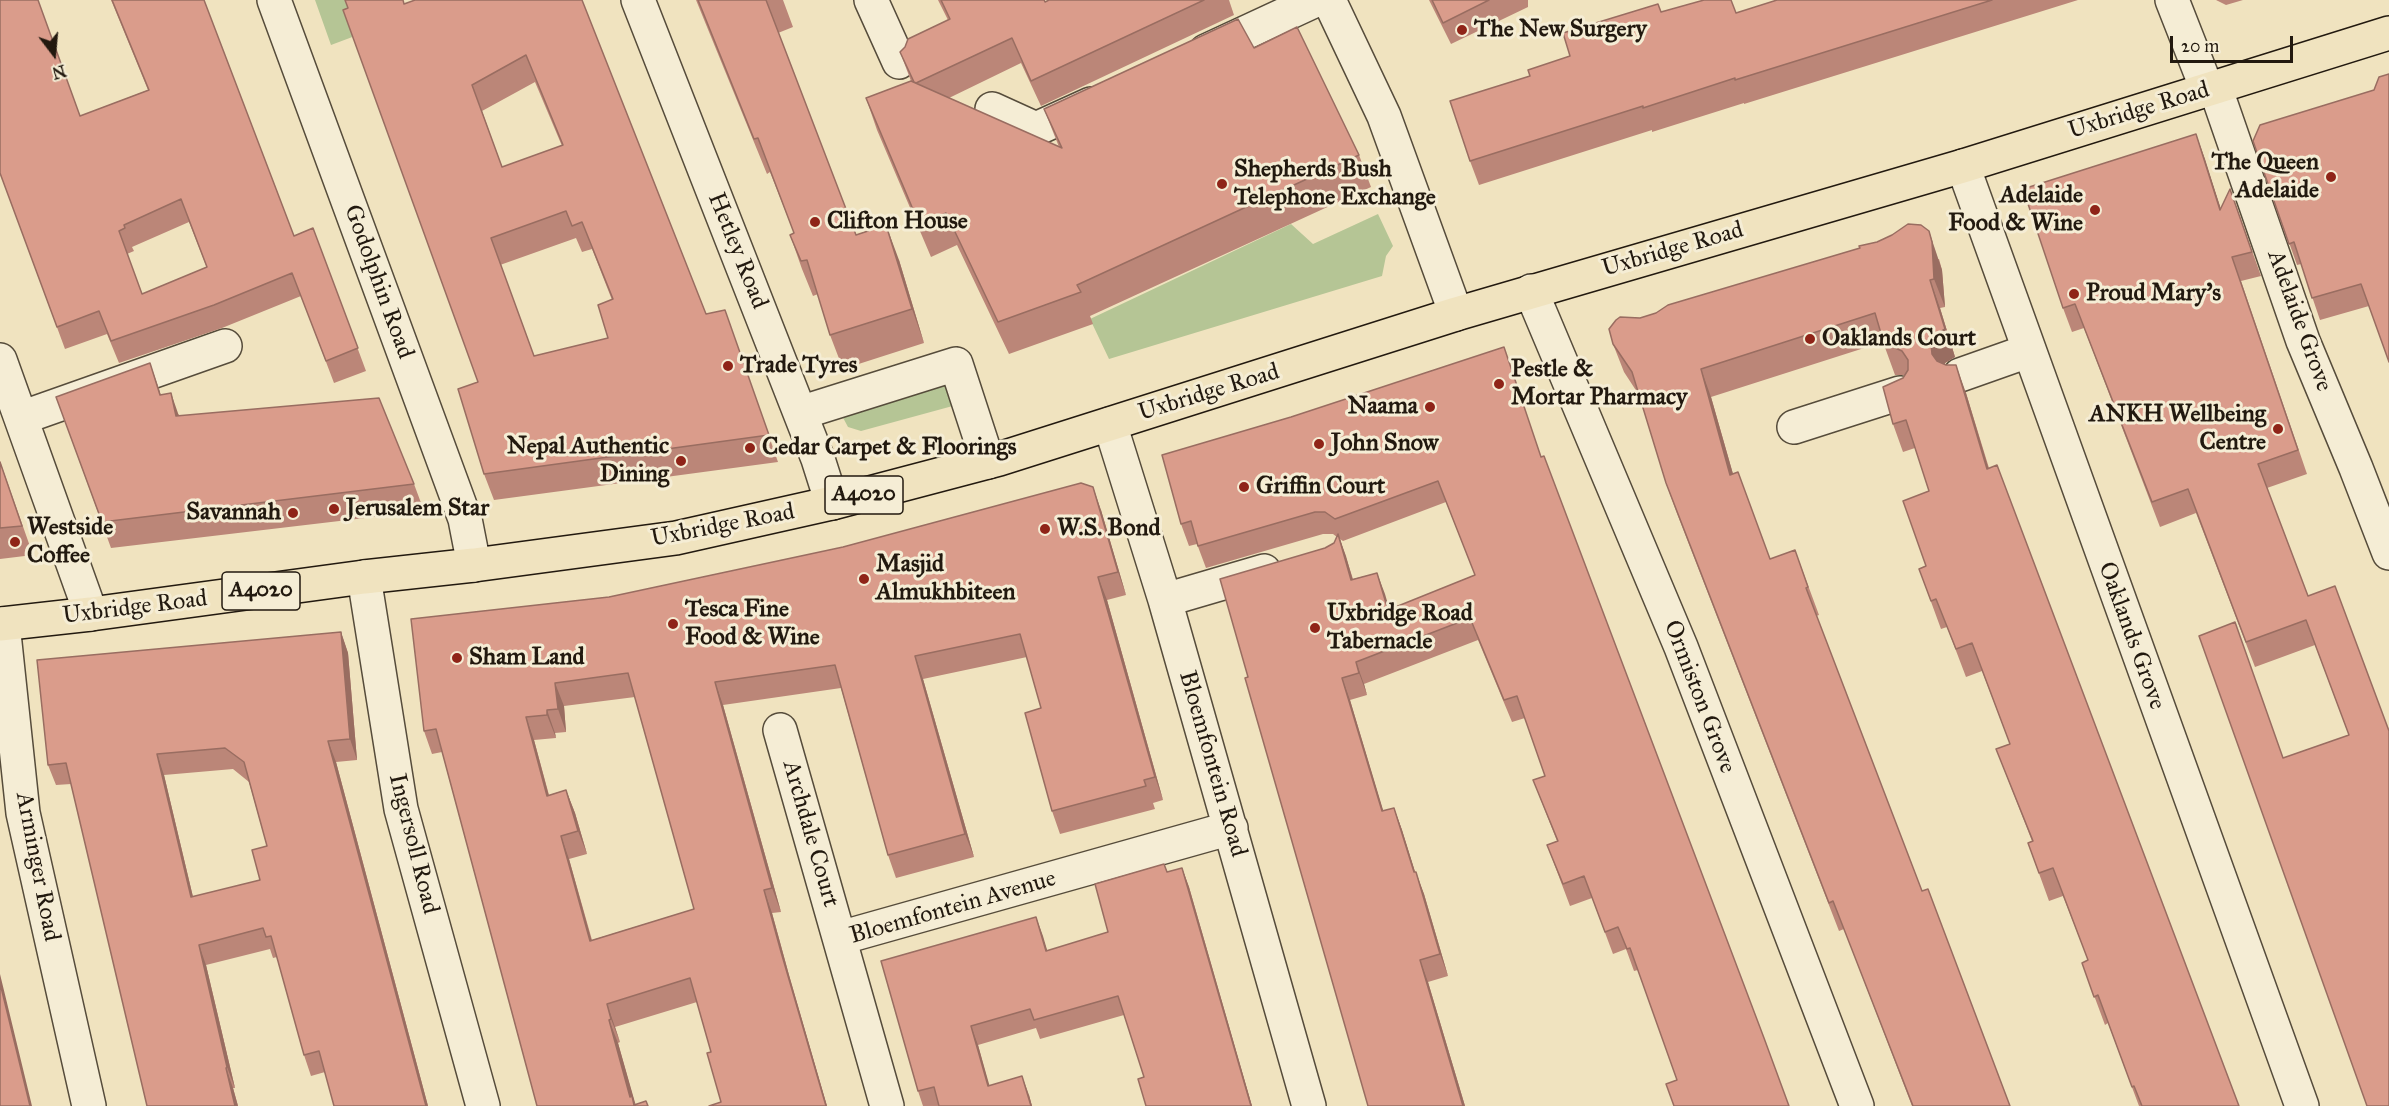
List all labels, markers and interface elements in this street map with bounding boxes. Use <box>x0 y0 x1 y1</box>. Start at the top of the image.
place label: The New Surgery <box>1474 16 1647 44</box>
marker: The New Surgery <box>1455 23 1469 37</box>
north arrow <box>24 24 84 84</box>
scale bar <box>2173 24 2296 62</box>
text: 20 m <box>2181 35 2219 57</box>
text: N <box>50 61 68 83</box>
street label: Uxbridge Road <box>2065 76 2213 146</box>
place label: The Queen Adelaide <box>2211 149 2319 205</box>
place label: Shepherds Bush Telephone Exchange <box>1234 156 1436 212</box>
marker: The Queen Adelaide <box>2324 170 2338 184</box>
marker: Shepherds Bush Telephone Exchange <box>1215 177 1229 191</box>
place label: Adelaide Food & Wine <box>1948 182 2083 238</box>
street label: Hetley Road <box>701 189 773 313</box>
street label: Godolphin Road <box>337 201 419 363</box>
marker: Adelaide Food & Wine <box>2088 203 2102 217</box>
place label: Clifton House <box>827 208 968 236</box>
marker: Clifton House <box>808 215 822 229</box>
street label: Uxbridge Road <box>1599 216 1747 284</box>
street label: Adelaide Grove <box>2260 246 2338 396</box>
place label: Proud Mary's <box>2086 280 2221 308</box>
marker: Proud Mary's <box>2067 287 2081 301</box>
place label: Oaklands Court <box>1822 325 1976 353</box>
marker: Oaklands Court <box>1803 332 1817 346</box>
place label: Trade Tyres <box>740 352 858 380</box>
place label: Pestle & Mortar Pharmacy <box>1511 356 1687 412</box>
street label: Uxbridge Road <box>1135 358 1283 428</box>
marker: Trade Tyres <box>721 359 735 373</box>
marker: Pestle & Mortar Pharmacy <box>1492 377 1506 391</box>
place label: Naama <box>1348 393 1418 421</box>
marker: Naama <box>1423 400 1437 414</box>
place label: ANKH Wellbeing Centre <box>2089 401 2266 457</box>
marker: ANKH Wellbeing Centre <box>2271 422 2285 436</box>
place label: John Snow <box>1331 430 1439 458</box>
place label: Nepal Authentic Dining <box>507 433 669 489</box>
place label: Cedar Carpet & Floorings <box>762 434 1016 462</box>
marker: John Snow <box>1312 437 1326 451</box>
marker: Cedar Carpet & Floorings <box>743 441 757 455</box>
marker: Nepal Authentic Dining <box>674 454 688 468</box>
place label: Griffin Court <box>1256 473 1385 501</box>
road number: A4020 <box>825 476 903 514</box>
marker: Griffin Court <box>1237 480 1251 494</box>
place label: Jerusalem Star <box>346 495 489 523</box>
street label: Uxbridge Road <box>649 498 797 554</box>
place label: Savannah <box>186 499 281 527</box>
marker: Jerusalem Star <box>327 502 341 516</box>
marker: Savannah <box>286 506 300 520</box>
place label: Westside Coffee <box>27 514 113 570</box>
place label: W.S. Bond <box>1057 515 1161 543</box>
marker: W.S. Bond <box>1038 522 1052 536</box>
marker: Westside Coffee <box>8 535 22 549</box>
place label: Masjid Almukhbiteen <box>876 551 1015 607</box>
street label: Oaklands Grove <box>2091 558 2171 714</box>
road number: A4020 <box>222 572 300 610</box>
marker: Masjid Almukhbiteen <box>857 572 871 586</box>
street label: Uxbridge Road <box>61 585 209 631</box>
place label: Tesca Fine Food & Wine <box>685 596 820 652</box>
place label: Uxbridge Road Tabernacle <box>1327 600 1473 656</box>
street label: Ormiston Grove <box>1657 616 1741 778</box>
marker: Tesca Fine Food & Wine <box>666 617 680 631</box>
marker: Uxbridge Road Tabernacle <box>1308 621 1322 635</box>
place label: Sham Land <box>469 644 585 672</box>
marker: Sham Land <box>450 651 464 665</box>
street label: Bloemfontein Road <box>1172 668 1252 860</box>
street label: Archdale Court <box>775 757 845 911</box>
street label: Ingersoll Road <box>382 771 444 917</box>
street label: Arminger Road <box>8 790 66 944</box>
street label: Bloemfontein Avenue <box>847 865 1059 951</box>

